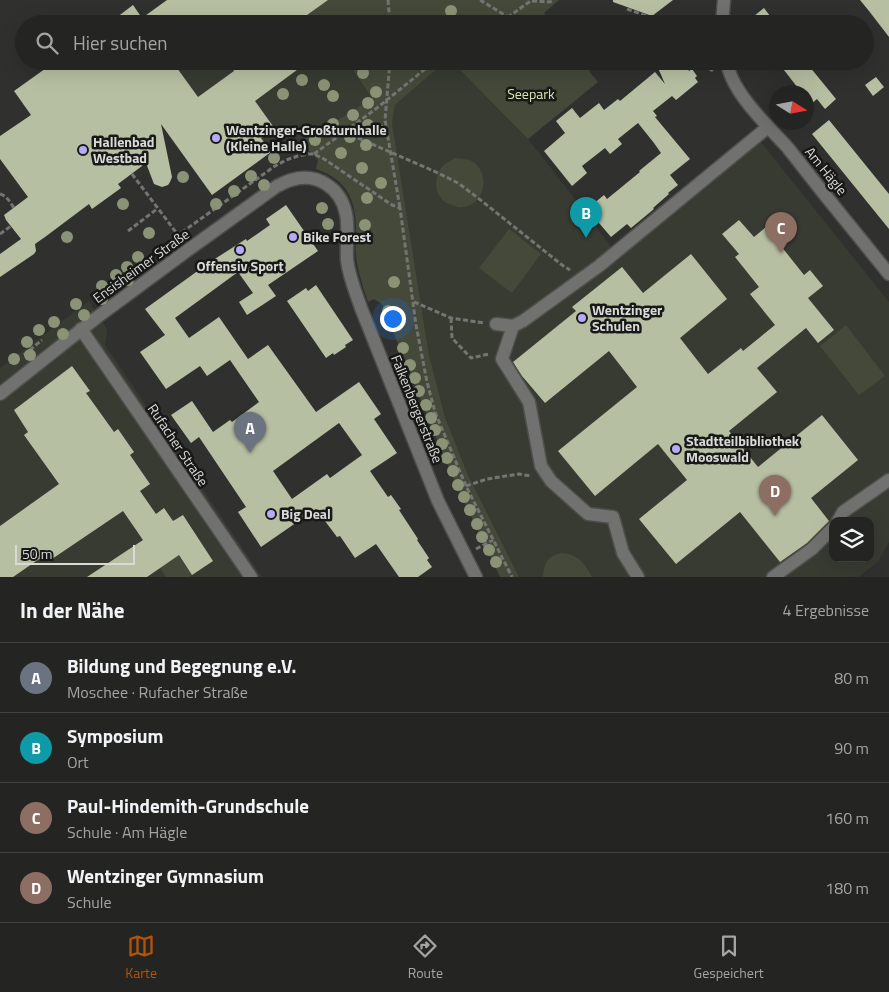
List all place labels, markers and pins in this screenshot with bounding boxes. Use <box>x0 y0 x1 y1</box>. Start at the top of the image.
place label: Wentzinger-Großturnhalle (Kleine Halle) <box>226 119 387 156</box>
place label: Hallenbad Westbad <box>93 131 155 168</box>
marker: Wentzinger-Großturnhalle (Kleine Halle) <box>210 132 222 144</box>
marker: Hallenbad Westbad <box>77 144 89 156</box>
pin: B <box>570 197 602 238</box>
pin: C <box>765 212 797 253</box>
place label: Bike Forest <box>303 226 371 247</box>
marker: Bike Forest <box>287 231 299 243</box>
marker: Offensiv Sport <box>234 244 246 256</box>
place label: Offensiv Sport <box>196 255 284 276</box>
place label: Wentzinger Schulen <box>592 299 662 336</box>
marker: Wentzinger Schulen <box>576 312 588 324</box>
pin: A <box>234 412 266 453</box>
place label: Stadtteilbibliothek Mooswald <box>686 430 800 467</box>
marker: Stadtteilbibliothek Mooswald <box>670 443 682 455</box>
pin: D <box>759 475 791 516</box>
place label: Big Deal <box>281 503 331 524</box>
marker: Big Deal <box>265 508 277 520</box>

